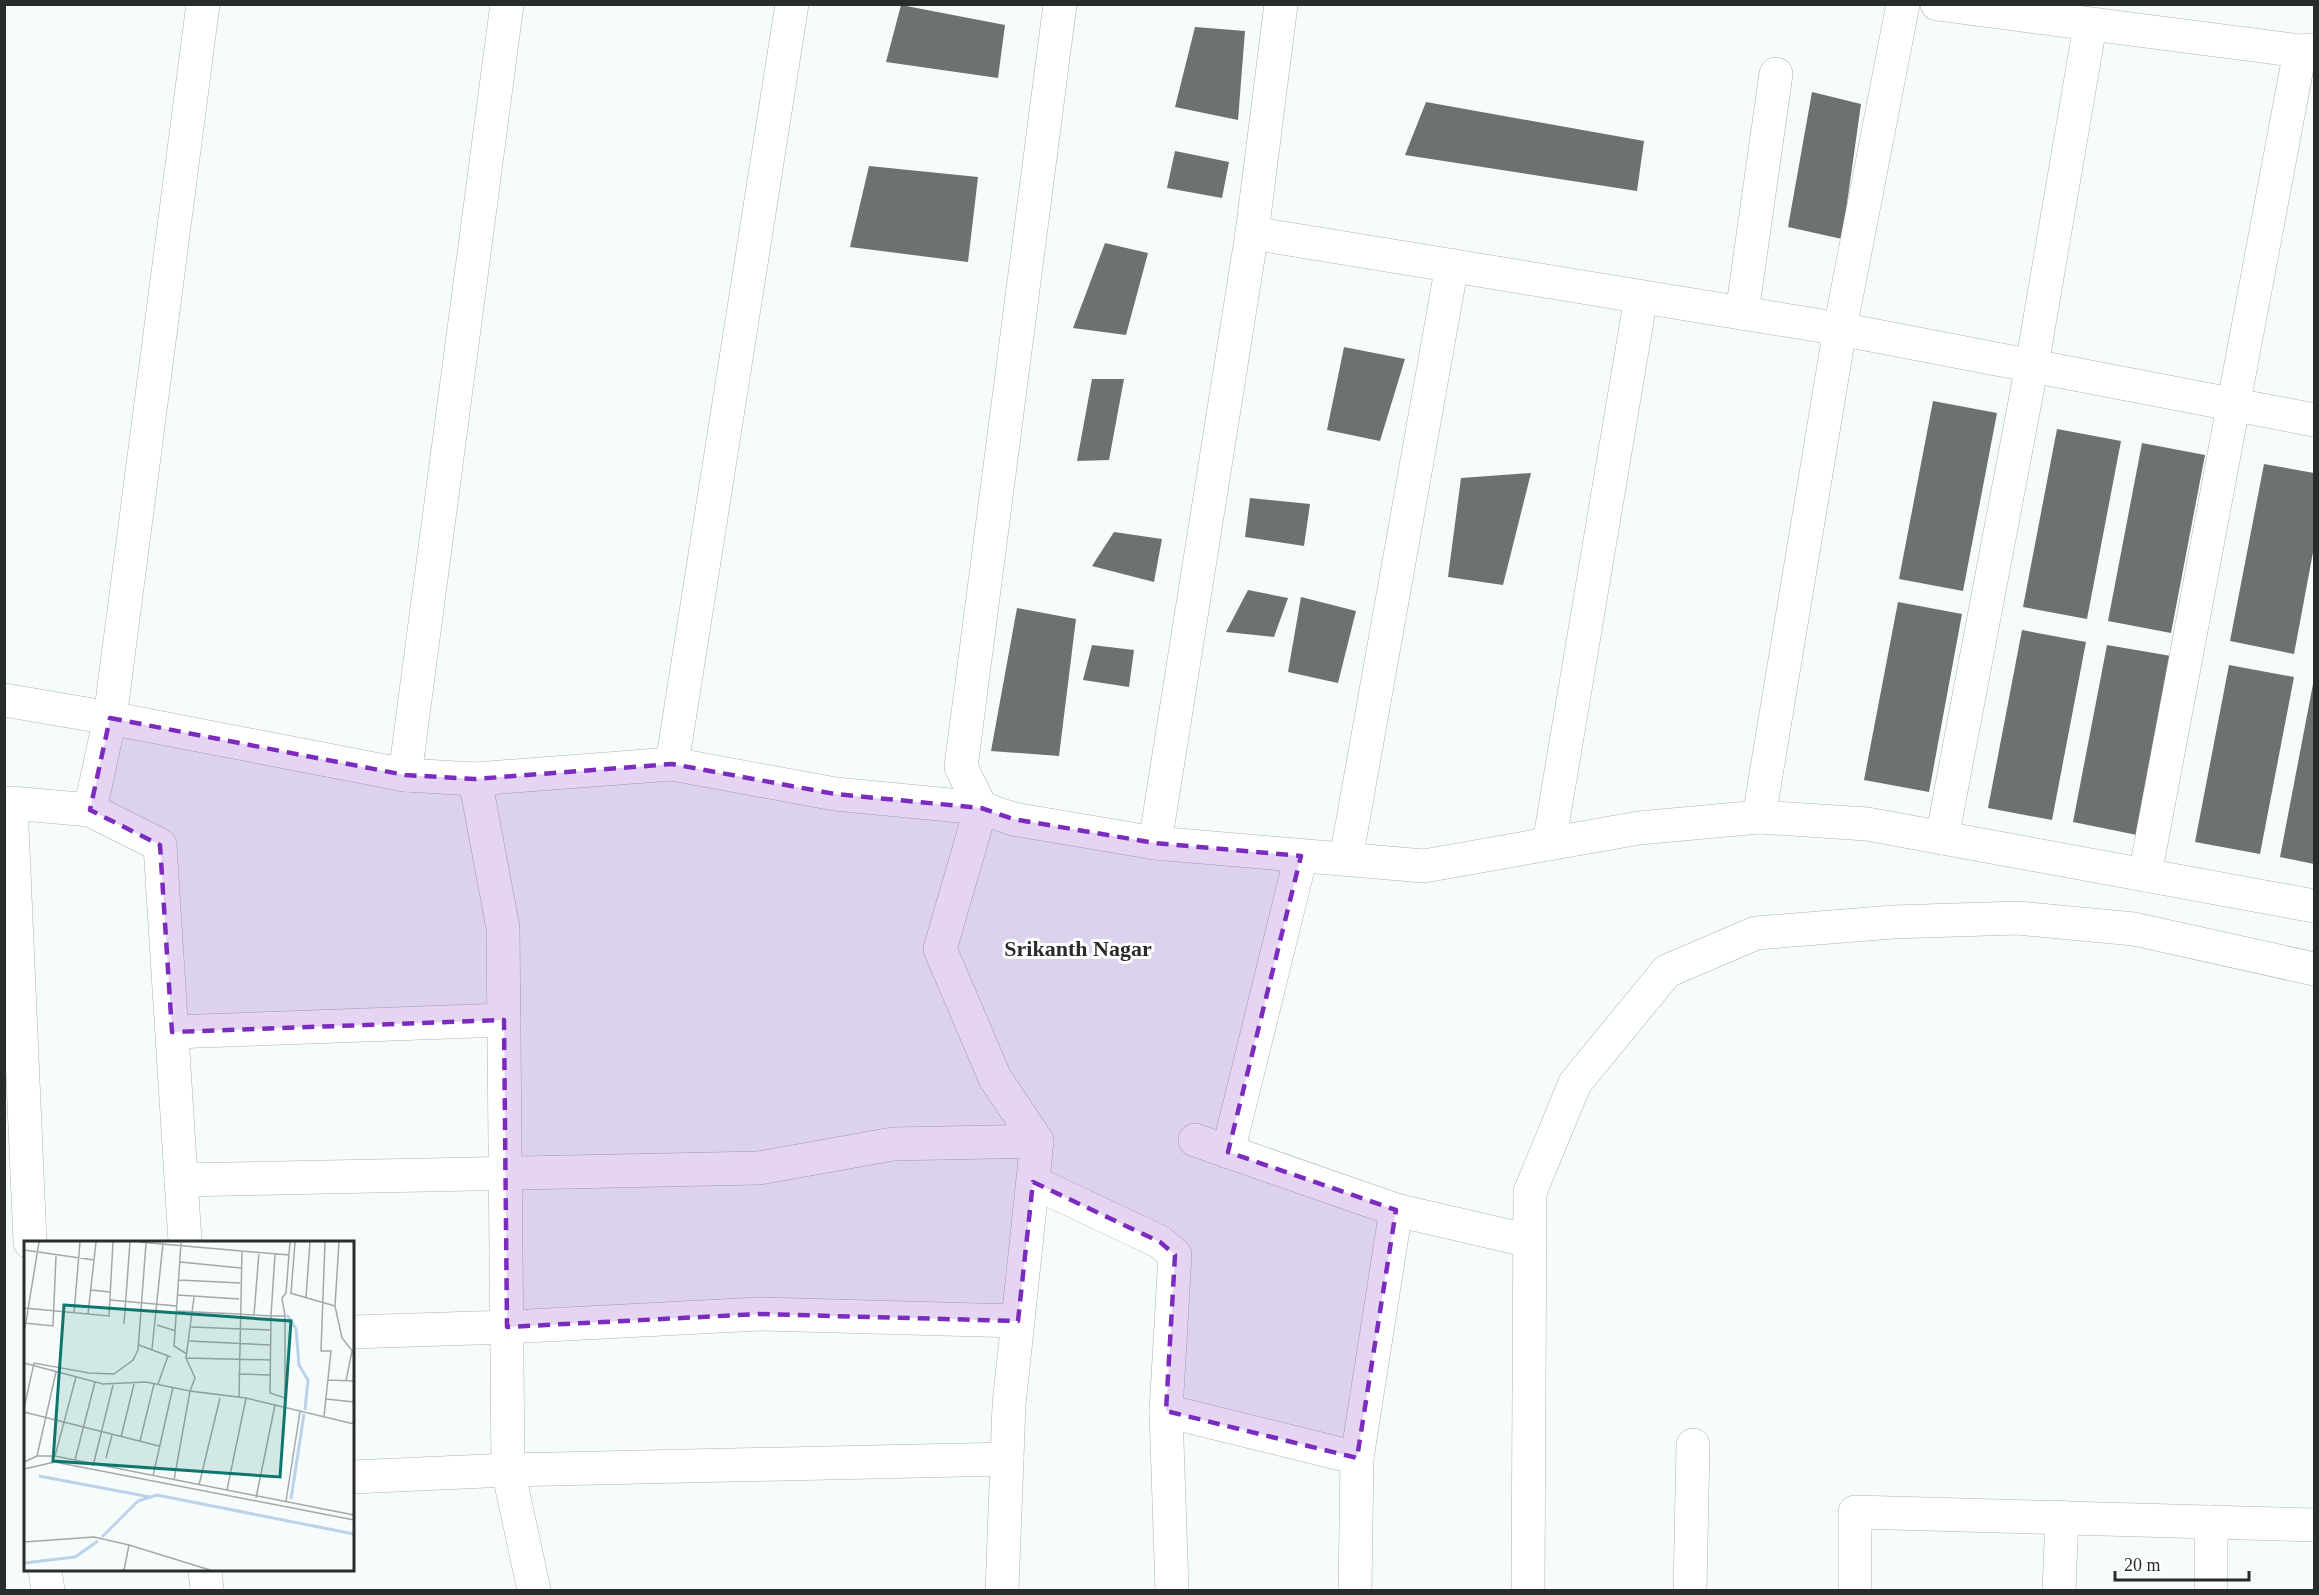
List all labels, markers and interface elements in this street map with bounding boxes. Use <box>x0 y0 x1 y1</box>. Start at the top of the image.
district label: Srikanth Nagar <box>1004 936 1152 961</box>
inset map <box>24 1241 354 1571</box>
scale bar <box>2115 1544 2248 1582</box>
text: 20 m <box>2124 1555 2161 1575</box>

